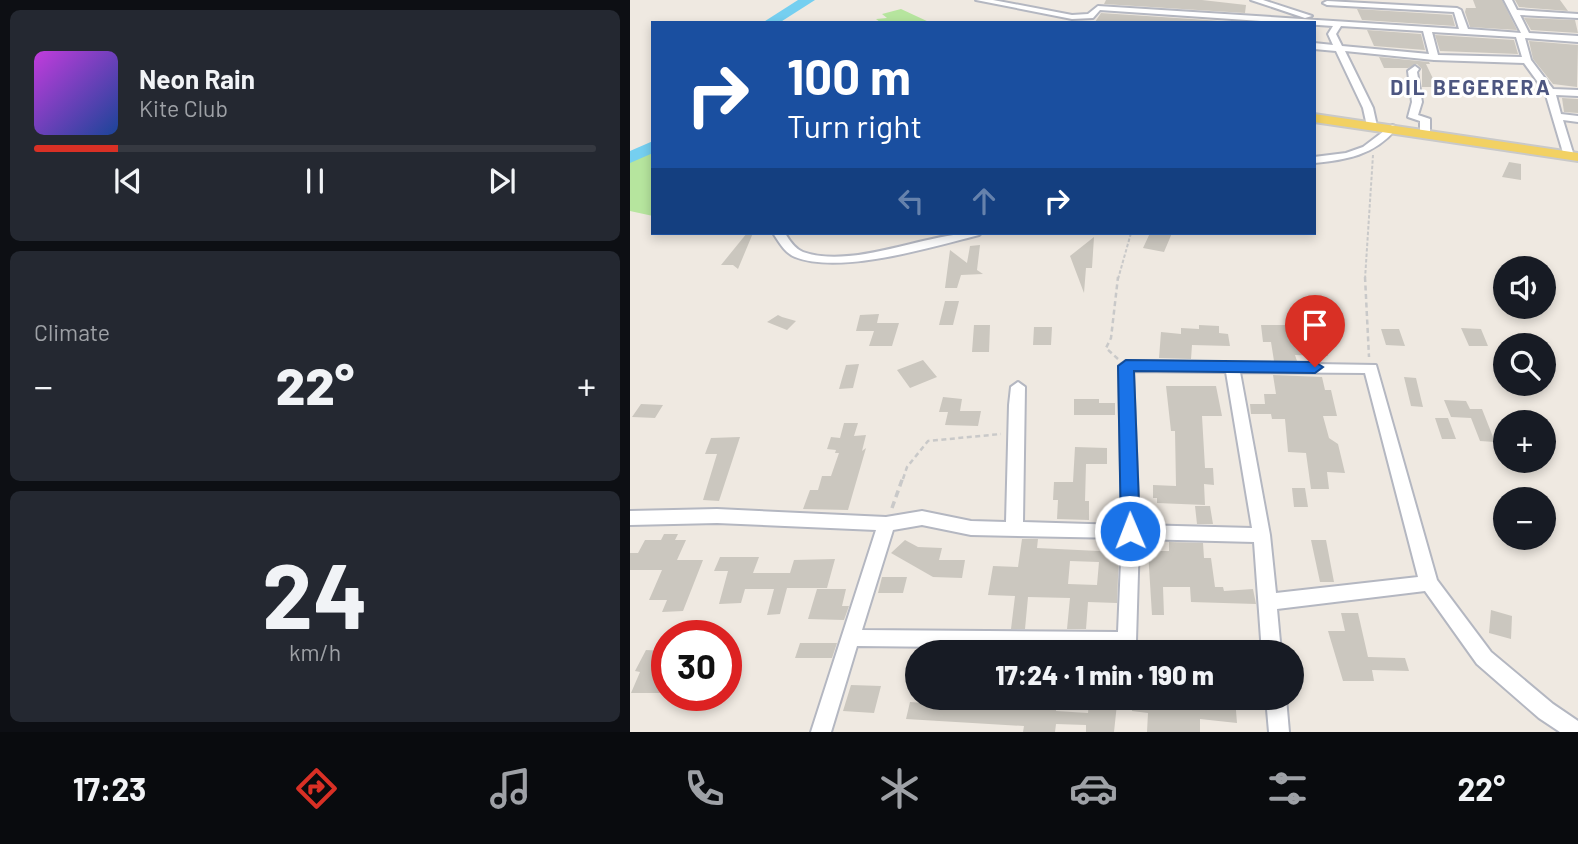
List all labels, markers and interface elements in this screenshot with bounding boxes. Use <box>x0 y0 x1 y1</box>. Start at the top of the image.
text: 100 m <box>787 46 911 105</box>
icon: right <box>672 49 763 140</box>
text: Neon Rain <box>139 63 255 94</box>
district label: DIL BEGERERA <box>1390 74 1552 99</box>
text: Kite Club <box>139 94 228 122</box>
text: Turn right <box>787 106 922 144</box>
icon: previous <box>109 162 147 200</box>
icon: pause <box>296 162 334 200</box>
icon: next <box>483 162 521 200</box>
icon: left <box>892 182 930 220</box>
icon: ahead <box>965 182 1003 220</box>
icon: right <box>1038 182 1076 220</box>
map controls <box>1493 256 1556 550</box>
button: sound <box>1493 256 1556 319</box>
pin <box>1285 295 1345 367</box>
icon: arrive <box>1296 306 1334 344</box>
text: Climate <box>34 318 110 346</box>
button: search <box>1493 333 1556 396</box>
text: 22° <box>276 353 354 415</box>
text: − <box>34 362 53 408</box>
text: + <box>577 362 596 408</box>
button: + <box>1493 410 1556 473</box>
button: − <box>1493 487 1556 550</box>
position arrow <box>1093 494 1167 568</box>
text: 24 <box>262 538 368 647</box>
speed limit sign: 30 <box>651 620 742 711</box>
text: km/h <box>289 638 341 666</box>
text: 17:24 · 1 min · 190 m <box>995 659 1214 690</box>
icon: directions <box>292 764 341 813</box>
icon: music <box>486 764 535 813</box>
icon: phone <box>680 764 729 813</box>
icon: climate <box>875 764 924 813</box>
icon: car <box>1069 764 1118 813</box>
icon: filters <box>1263 764 1312 813</box>
text: 17:23 <box>73 769 146 807</box>
text: 22° <box>1457 769 1505 807</box>

